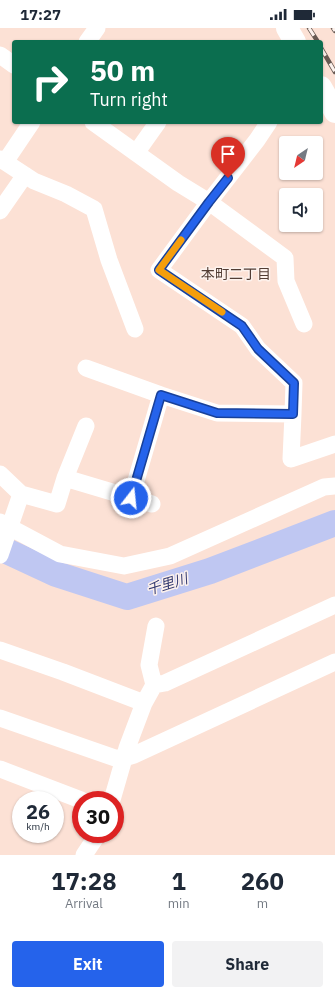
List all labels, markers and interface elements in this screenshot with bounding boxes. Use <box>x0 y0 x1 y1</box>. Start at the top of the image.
text: 17:27 <box>20 5 61 24</box>
text: 50 m <box>90 52 155 89</box>
icon: right <box>24 56 76 108</box>
text: Turn right <box>90 88 168 111</box>
north arrow <box>279 136 323 180</box>
map controls <box>279 136 323 232</box>
pin <box>211 137 245 178</box>
icon: arrive <box>217 143 239 165</box>
button: sound <box>279 188 323 232</box>
district label: 本町二丁目 <box>201 265 271 283</box>
position arrow <box>110 477 152 519</box>
water label: 千里川 <box>144 569 192 599</box>
speed limit sign: 30 <box>72 791 124 843</box>
text: 26 <box>26 798 50 825</box>
text: km/h <box>26 820 50 833</box>
text: 17:28 <box>51 865 117 897</box>
text: 1 <box>171 865 186 897</box>
text: 260 <box>241 865 284 897</box>
text: Arrival <box>65 895 103 912</box>
text: min <box>168 895 190 912</box>
text: m <box>257 895 268 912</box>
button: Exit <box>12 941 164 987</box>
button: Share <box>172 941 323 987</box>

